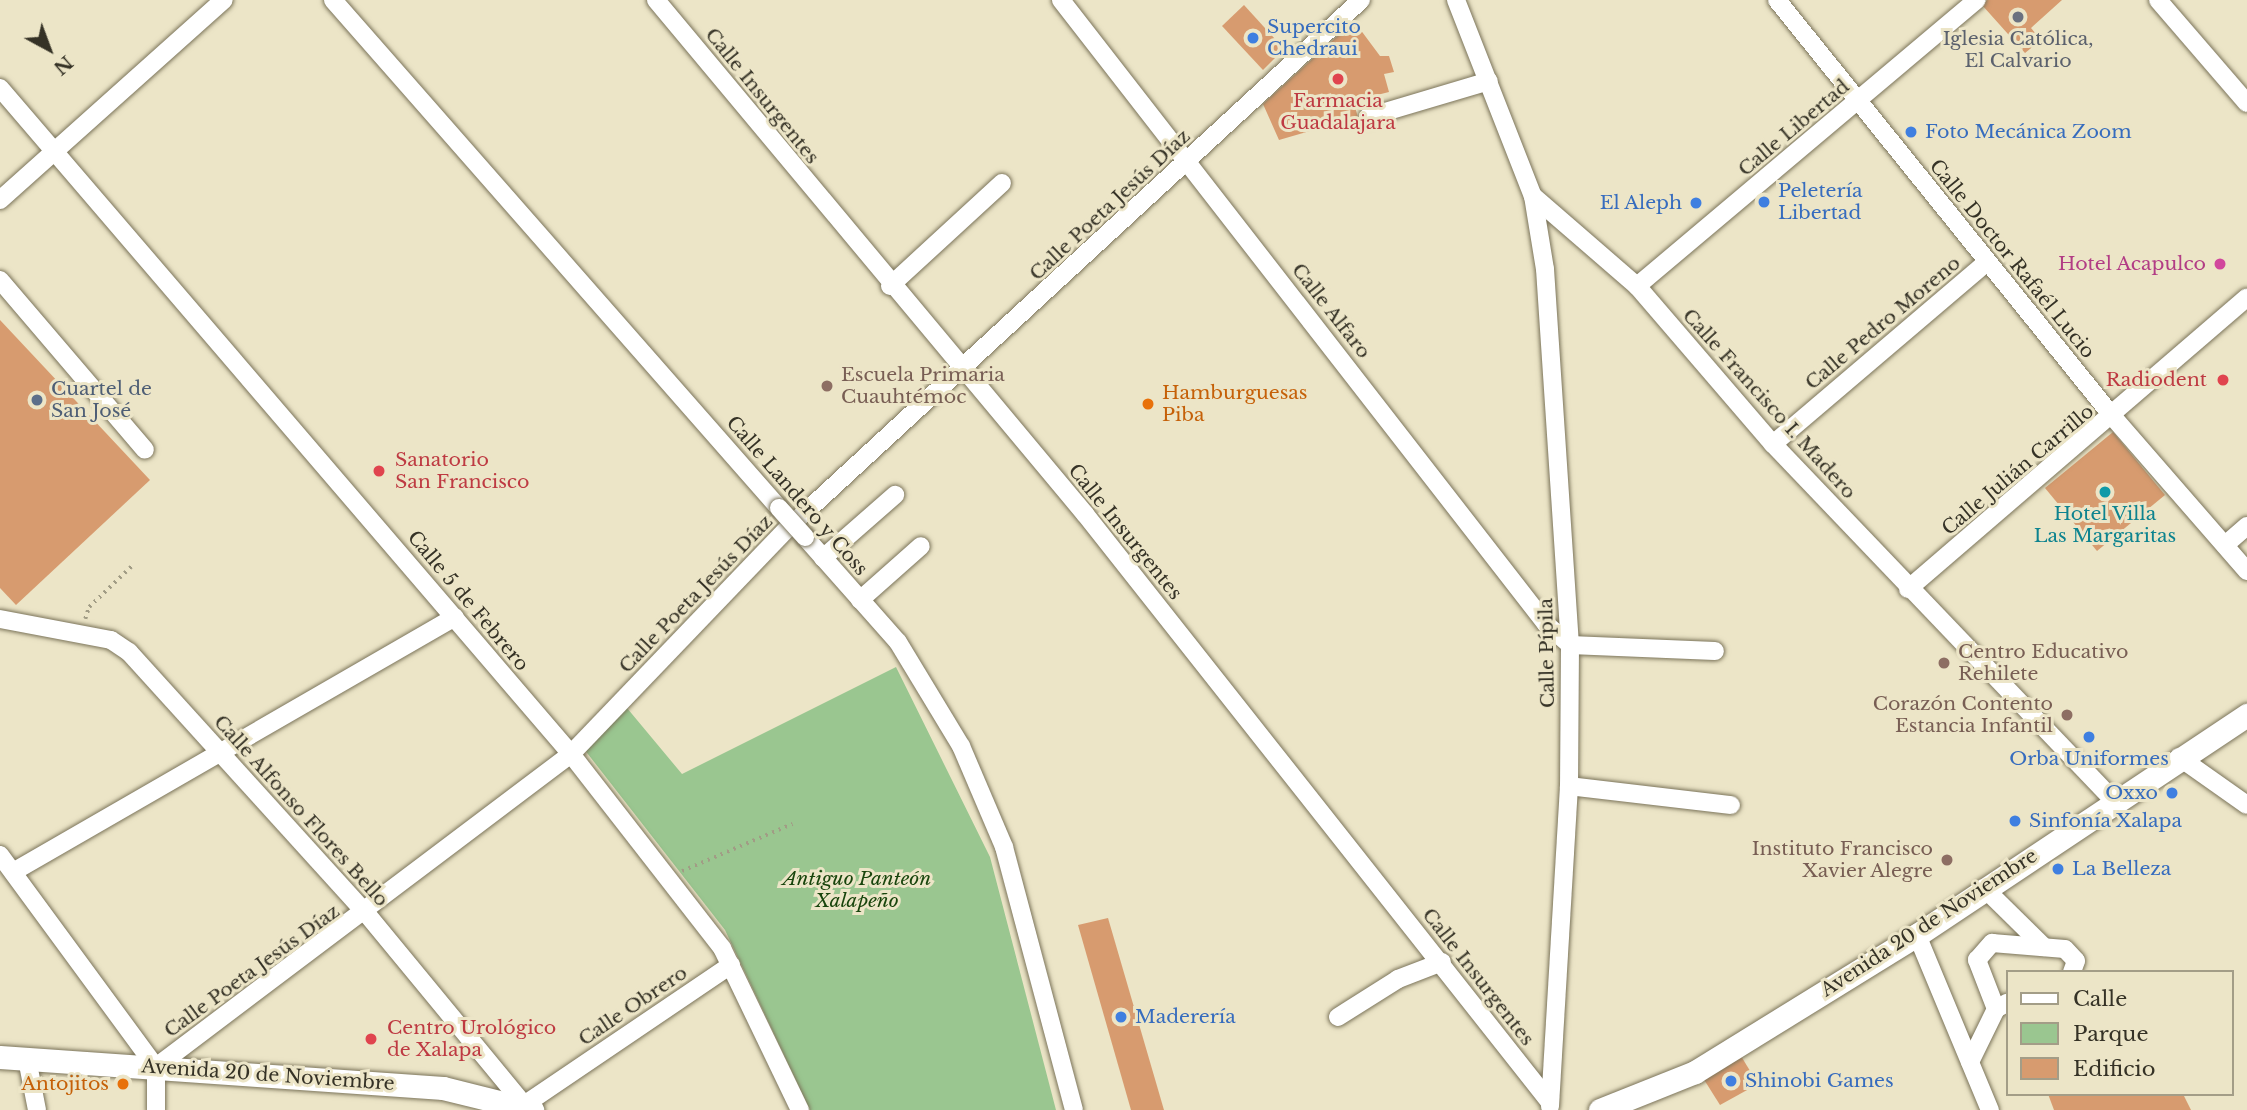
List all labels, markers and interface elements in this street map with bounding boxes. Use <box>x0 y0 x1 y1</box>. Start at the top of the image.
marker: Iglesia Católica, El Calvario <box>2010 9 2026 25</box>
north arrow <box>14 14 84 84</box>
place label: Supercito Chedraui <box>1267 16 1361 60</box>
street label: Calle Insurgentes <box>700 24 824 168</box>
place label: Iglesia Católica, El Calvario <box>1943 28 2093 72</box>
marker: Supercito Chedraui <box>1245 30 1261 46</box>
text: N <box>49 51 77 80</box>
marker: Farmacia Guadalajara <box>1330 71 1346 87</box>
street label: Calle Libertad <box>1734 75 1854 181</box>
place label: Farmacia Guadalajara <box>1280 90 1396 134</box>
place label: Foto Mecánica Zoom <box>1925 121 2132 143</box>
marker: Foto Mecánica Zoom <box>1903 124 1919 140</box>
street label: Calle Poeta Jesús Díaz <box>1025 125 1195 285</box>
street label: Calle Doctor Rafaél Lucio <box>1924 155 2100 363</box>
place label: Peletería Libertad <box>1778 180 1863 224</box>
place label: El Aleph <box>1599 192 1682 214</box>
marker: Peletería Libertad <box>1756 194 1772 210</box>
marker: El Aleph <box>1688 195 1704 211</box>
street label: Calle Pedro Moreno <box>1801 252 1965 394</box>
place label: Hotel Acapulco <box>2057 253 2206 275</box>
marker: Hotel Acapulco <box>2212 256 2228 272</box>
street label: Calle Alfaro <box>1287 259 1375 363</box>
street label: Calle Francisco I. Madero <box>1678 304 1860 504</box>
place label: Escuela Primaria Cuauhtémoc <box>841 364 1005 408</box>
place label: Radiodent <box>2106 369 2207 391</box>
marker: Radiodent <box>2213 370 2233 390</box>
place label: Cuartel de San José <box>51 378 152 422</box>
marker: Escuela Primaria Cuauhtémoc <box>819 378 835 394</box>
place label: Hamburguesas Piba <box>1162 382 1307 426</box>
marker: Cuartel de San José <box>29 392 45 408</box>
marker: Hamburguesas Piba <box>1140 396 1156 412</box>
street label: Calle Julián Carrillo <box>1937 400 2099 540</box>
street label: Calle Landero y Coss <box>721 411 873 581</box>
place label: Sanatorio San Francisco <box>395 449 529 493</box>
street label: Calle Insurgentes <box>1063 460 1187 604</box>
marker: Sanatorio San Francisco <box>369 461 389 481</box>
marker: Hotel Villa Las Margaritas <box>2097 484 2113 500</box>
place label: Hotel Villa Las Margaritas <box>2034 503 2176 547</box>
street label: Calle Poeta Jesús Díaz <box>614 510 778 678</box>
street label: Calle 5 de Febrero <box>403 526 533 676</box>
street label: Calle Pípila <box>1535 598 1559 708</box>
place label: Centro Educativo Rehilete <box>1958 641 2128 685</box>
marker: Centro Educativo Rehilete <box>1936 655 1952 671</box>
place label: Corazón Contento Estancia Infantil <box>1873 693 2053 737</box>
marker: Corazón Contento Estancia Infantil <box>2059 707 2075 723</box>
street label: Calle Alfonso Flores Bello <box>209 710 393 912</box>
marker: Orba Uniformes <box>2081 729 2097 745</box>
place label: Orba Uniformes <box>2009 748 2169 770</box>
place label: Oxxo <box>2105 782 2158 804</box>
marker: Oxxo <box>2164 785 2180 801</box>
place label: Sinfonía Xalapa <box>2029 810 2183 832</box>
marker: Sinfonía Xalapa <box>2007 813 2023 829</box>
place label: Instituto Francisco Xavier Alegre <box>1752 838 1933 882</box>
street label: Avenida 20 de Noviembre <box>1816 844 2042 1002</box>
marker: Instituto Francisco Xavier Alegre <box>1939 852 1955 868</box>
place label: La Belleza <box>2072 858 2172 880</box>
marker: La Belleza <box>2050 861 2066 877</box>
park label: Antiguo Panteón Xalapeño <box>783 868 931 912</box>
street label: Calle Poeta Jesús Díaz <box>160 900 344 1042</box>
street label: Calle Insurgentes <box>1417 904 1539 1050</box>
street label: Calle Obrero <box>574 961 692 1051</box>
legend <box>2006 970 2233 1096</box>
text: Calle <box>2073 986 2127 1012</box>
place label: Maderería <box>1135 1006 1236 1028</box>
marker: Maderería <box>1113 1009 1129 1025</box>
place label: Centro Urológico de Xalapa <box>387 1017 556 1061</box>
text: Parque <box>2073 1021 2148 1047</box>
marker: Centro Urológico de Xalapa <box>361 1029 381 1049</box>
street label: Avenida 20 de Noviembre <box>141 1055 395 1095</box>
text: Edificio <box>2073 1056 2155 1082</box>
place label: Shinobi Games <box>1745 1070 1894 1092</box>
place label: Antojitos <box>21 1073 109 1095</box>
marker: Shinobi Games <box>1723 1073 1739 1089</box>
marker: Antojitos <box>115 1076 131 1092</box>

